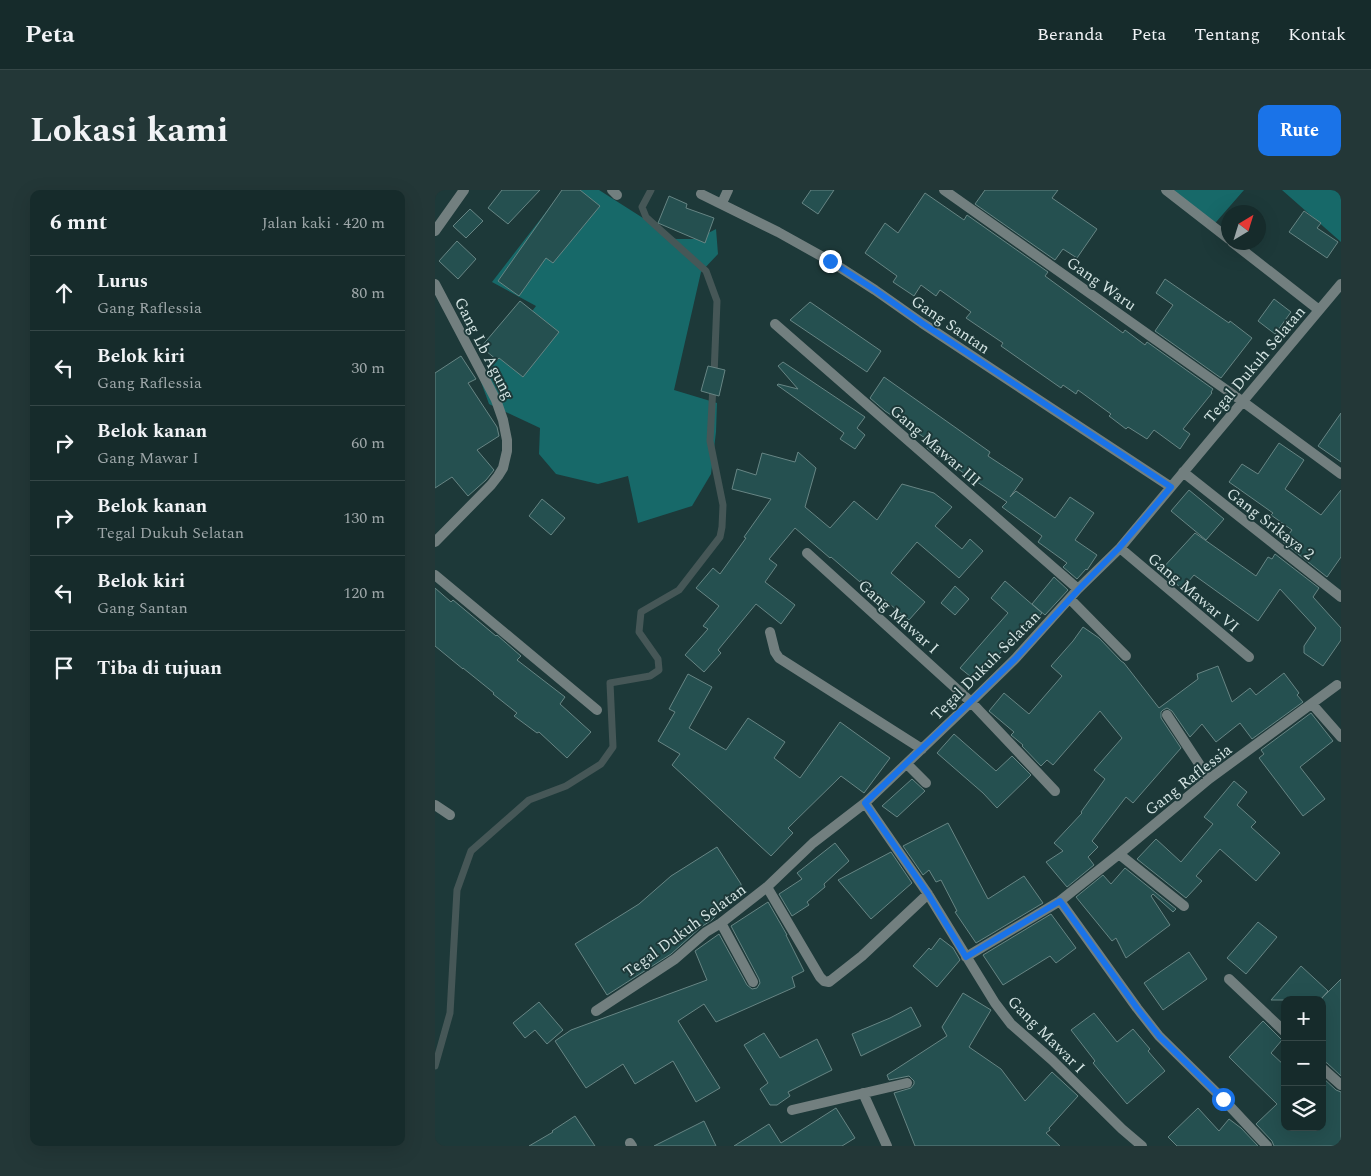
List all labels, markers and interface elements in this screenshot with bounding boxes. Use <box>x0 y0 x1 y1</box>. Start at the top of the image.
text: Peta <box>25 17 75 53</box>
text: Beranda <box>1037 21 1103 48</box>
text: Peta <box>1131 21 1166 48</box>
text: Tentang <box>1194 21 1260 48</box>
text: Kontak <box>1288 21 1346 48</box>
text: Lokasi kami <box>30 104 229 157</box>
button: Rute <box>1258 105 1341 156</box>
north arrow <box>1221 205 1266 250</box>
text: 6 mnt <box>50 207 107 239</box>
text: Jalan kaki · 420 m <box>262 211 385 235</box>
route end <box>819 250 842 273</box>
street label: Gang Waru <box>1062 251 1141 317</box>
text: Lurus <box>97 267 148 296</box>
icon: ahead <box>50 279 78 307</box>
text: 80 m <box>351 281 385 305</box>
street label: Gang Santan <box>906 289 995 360</box>
street label: Gang Lb Agung <box>448 293 520 404</box>
text: Gang Raflessia <box>97 296 202 320</box>
street label: Tegal Dukuh Selatan <box>1198 301 1311 429</box>
text: Belok kiri <box>97 342 185 371</box>
icon: left <box>50 354 78 382</box>
text: 30 m <box>351 356 385 380</box>
text: Gang Raflessia <box>97 371 202 395</box>
street label: Gang Mawar III <box>884 399 986 492</box>
text: Belok kanan <box>97 417 207 446</box>
icon: right <box>50 429 78 457</box>
text: 60 m <box>351 431 385 455</box>
text: Gang Mawar I <box>97 446 199 470</box>
street label: Gang Srikaya 2 <box>1221 482 1319 566</box>
text: Belok kanan <box>97 492 207 521</box>
icon: right <box>50 504 78 532</box>
text: 130 m <box>343 506 385 530</box>
text: Tegal Dukuh Selatan <box>97 521 244 545</box>
street label: Gang Mawar VI <box>1142 547 1245 638</box>
text: Belok kiri <box>97 567 185 596</box>
street label: Gang Mawar I <box>853 574 944 660</box>
icon: left <box>50 579 78 607</box>
text: 120 m <box>343 581 385 605</box>
text: Gang Santan <box>97 596 188 620</box>
street label: Tegal Dukuh Selatan <box>925 605 1046 726</box>
icon: arrive <box>50 654 78 682</box>
text: Tiba di tujuan <box>97 654 222 683</box>
street label: Gang Raflessia <box>1140 738 1237 822</box>
street label: Tegal Dukuh Selatan <box>618 878 751 984</box>
street label: Gang Mawar I <box>1002 990 1091 1079</box>
map controls <box>1281 996 1326 1131</box>
button: + <box>1281 996 1326 1041</box>
button: − <box>1281 1041 1326 1086</box>
button: layers <box>1281 1086 1326 1131</box>
route start <box>1212 1088 1235 1111</box>

